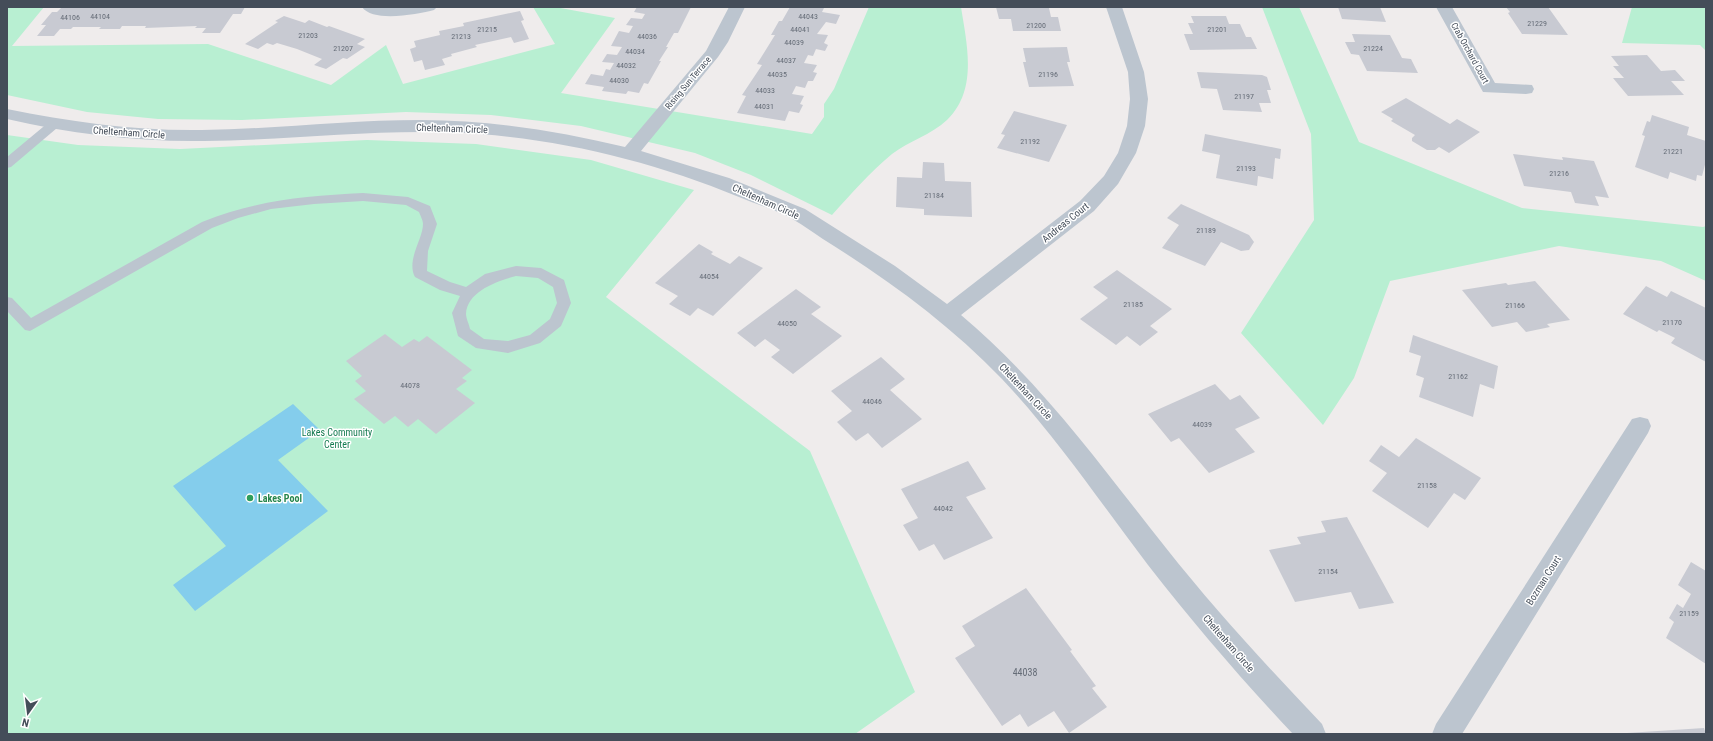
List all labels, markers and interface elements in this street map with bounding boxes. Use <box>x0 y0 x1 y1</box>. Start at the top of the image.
house number: 44104 <box>90 12 110 21</box>
house number: 44043 <box>798 12 818 21</box>
house number: 44106 <box>60 13 80 22</box>
house number: 21229 <box>1527 19 1547 28</box>
house number: 21200 <box>1026 21 1046 30</box>
street label: Crab Orchard Court <box>1449 21 1491 86</box>
house number: 21215 <box>477 25 497 34</box>
house number: 44041 <box>790 25 810 34</box>
house number: 21201 <box>1207 25 1227 34</box>
house number: 21203 <box>298 31 318 40</box>
house number: 21213 <box>451 32 471 41</box>
house number: 44036 <box>637 32 657 41</box>
house number: 44039 <box>784 38 804 47</box>
house number: 21207 <box>333 44 353 53</box>
house number: 21224 <box>1363 44 1383 53</box>
house number: 44034 <box>625 47 645 56</box>
street label: Rising Sun Terrace <box>663 55 713 111</box>
house number: 44037 <box>776 56 796 65</box>
house number: 44032 <box>616 61 636 70</box>
house number: 44035 <box>767 70 787 79</box>
house number: 21196 <box>1038 70 1058 79</box>
house number: 44030 <box>609 76 629 85</box>
house number: 44033 <box>755 86 775 95</box>
house number: 21197 <box>1234 92 1254 101</box>
house number: 44031 <box>754 102 774 111</box>
street label: Cheltenham Circle <box>416 122 488 135</box>
street label: Cheltenham Circle <box>93 125 166 141</box>
house number: 21192 <box>1020 137 1040 146</box>
house number: 21221 <box>1663 147 1683 156</box>
house number: 21193 <box>1236 164 1256 173</box>
house number: 21216 <box>1549 169 1569 178</box>
street label: Cheltenham Circle <box>731 182 801 221</box>
house number: 21184 <box>924 191 944 200</box>
street label: Andreas Court <box>1040 200 1091 244</box>
house number: 21189 <box>1196 226 1216 235</box>
house number: 44054 <box>699 272 719 281</box>
house number: 21185 <box>1123 300 1143 309</box>
house number: 21166 <box>1505 301 1525 310</box>
house number: 21170 <box>1662 318 1682 327</box>
house number: 44050 <box>777 319 797 328</box>
street label: Cheltenham Circle <box>997 361 1054 422</box>
house number: 21162 <box>1448 372 1468 381</box>
house number: 44078 <box>400 381 420 390</box>
house number: 44046 <box>862 397 882 406</box>
house number: 44039 <box>1192 420 1212 429</box>
park label: Lakes Community Center <box>302 427 372 450</box>
house number: 21158 <box>1417 481 1437 490</box>
marker: Lakes Pool <box>245 493 255 503</box>
place label: Lakes Pool <box>258 493 302 504</box>
house number: 44042 <box>933 504 953 513</box>
street label: Bozman Court <box>1524 554 1563 607</box>
house number: 21154 <box>1318 567 1338 576</box>
house number: 21159 <box>1679 609 1699 618</box>
street label: Cheltenham Circle <box>1201 613 1257 674</box>
house number: 44038 <box>1013 667 1037 678</box>
north arrow <box>8 693 48 733</box>
text: N <box>21 715 31 729</box>

